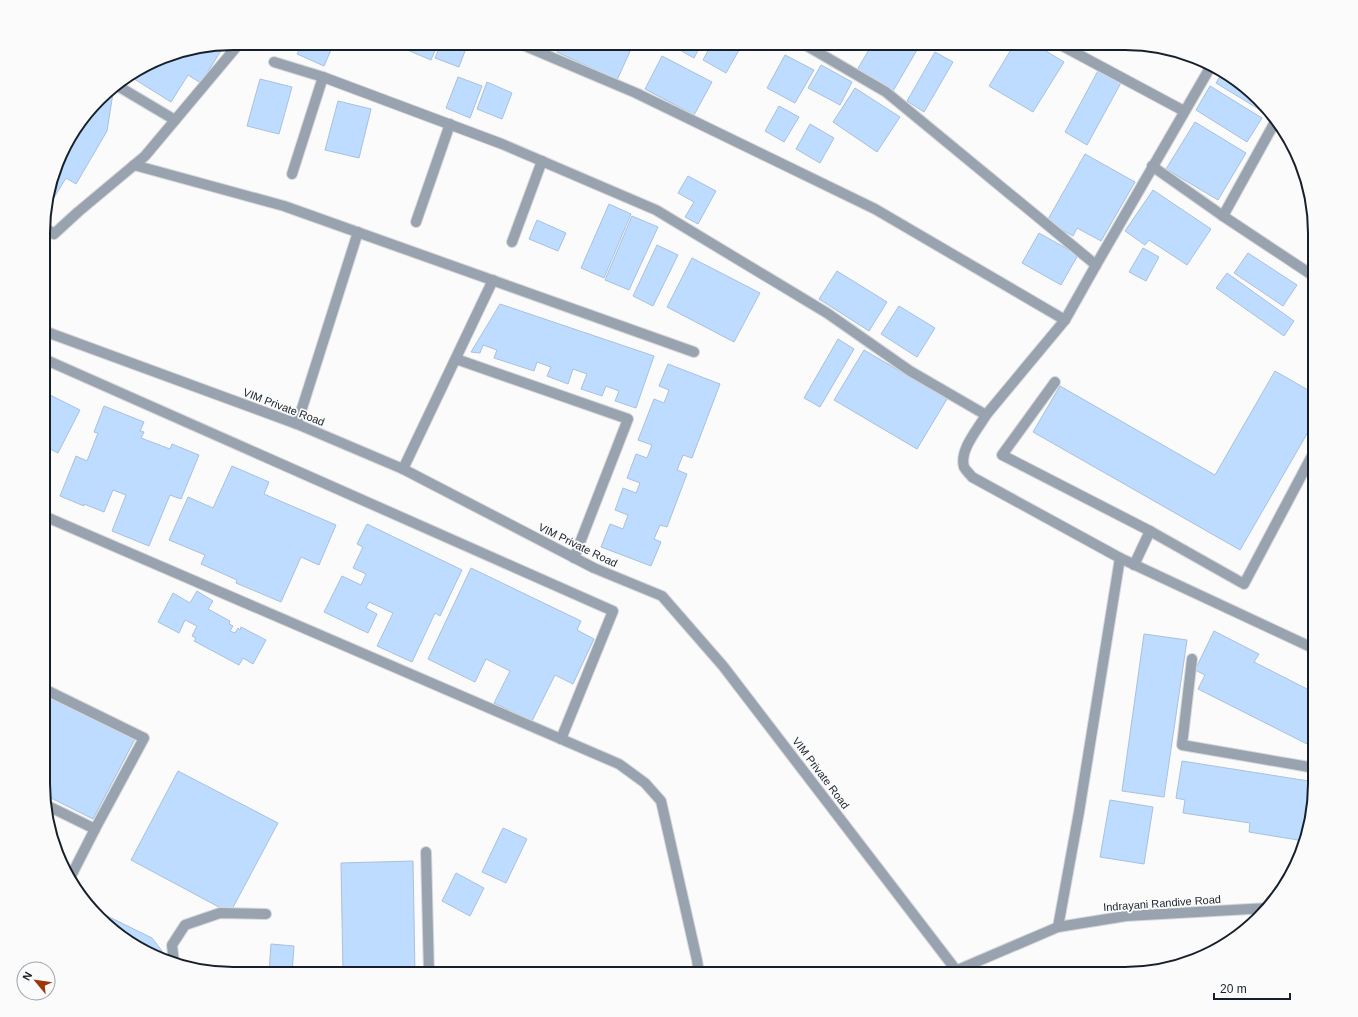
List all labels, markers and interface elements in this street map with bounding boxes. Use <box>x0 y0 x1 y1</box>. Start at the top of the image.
street label: VIM Private Road <box>242 386 326 428</box>
street label: VIM Private Road <box>537 521 619 569</box>
street label: VIM Private Road <box>790 735 852 811</box>
street label: Indrayani Randive Road <box>1103 893 1221 913</box>
north arrow <box>16 961 56 1001</box>
text: N <box>20 970 34 983</box>
scale bar <box>1214 975 1290 1001</box>
text: 20 m <box>1220 982 1247 996</box>

